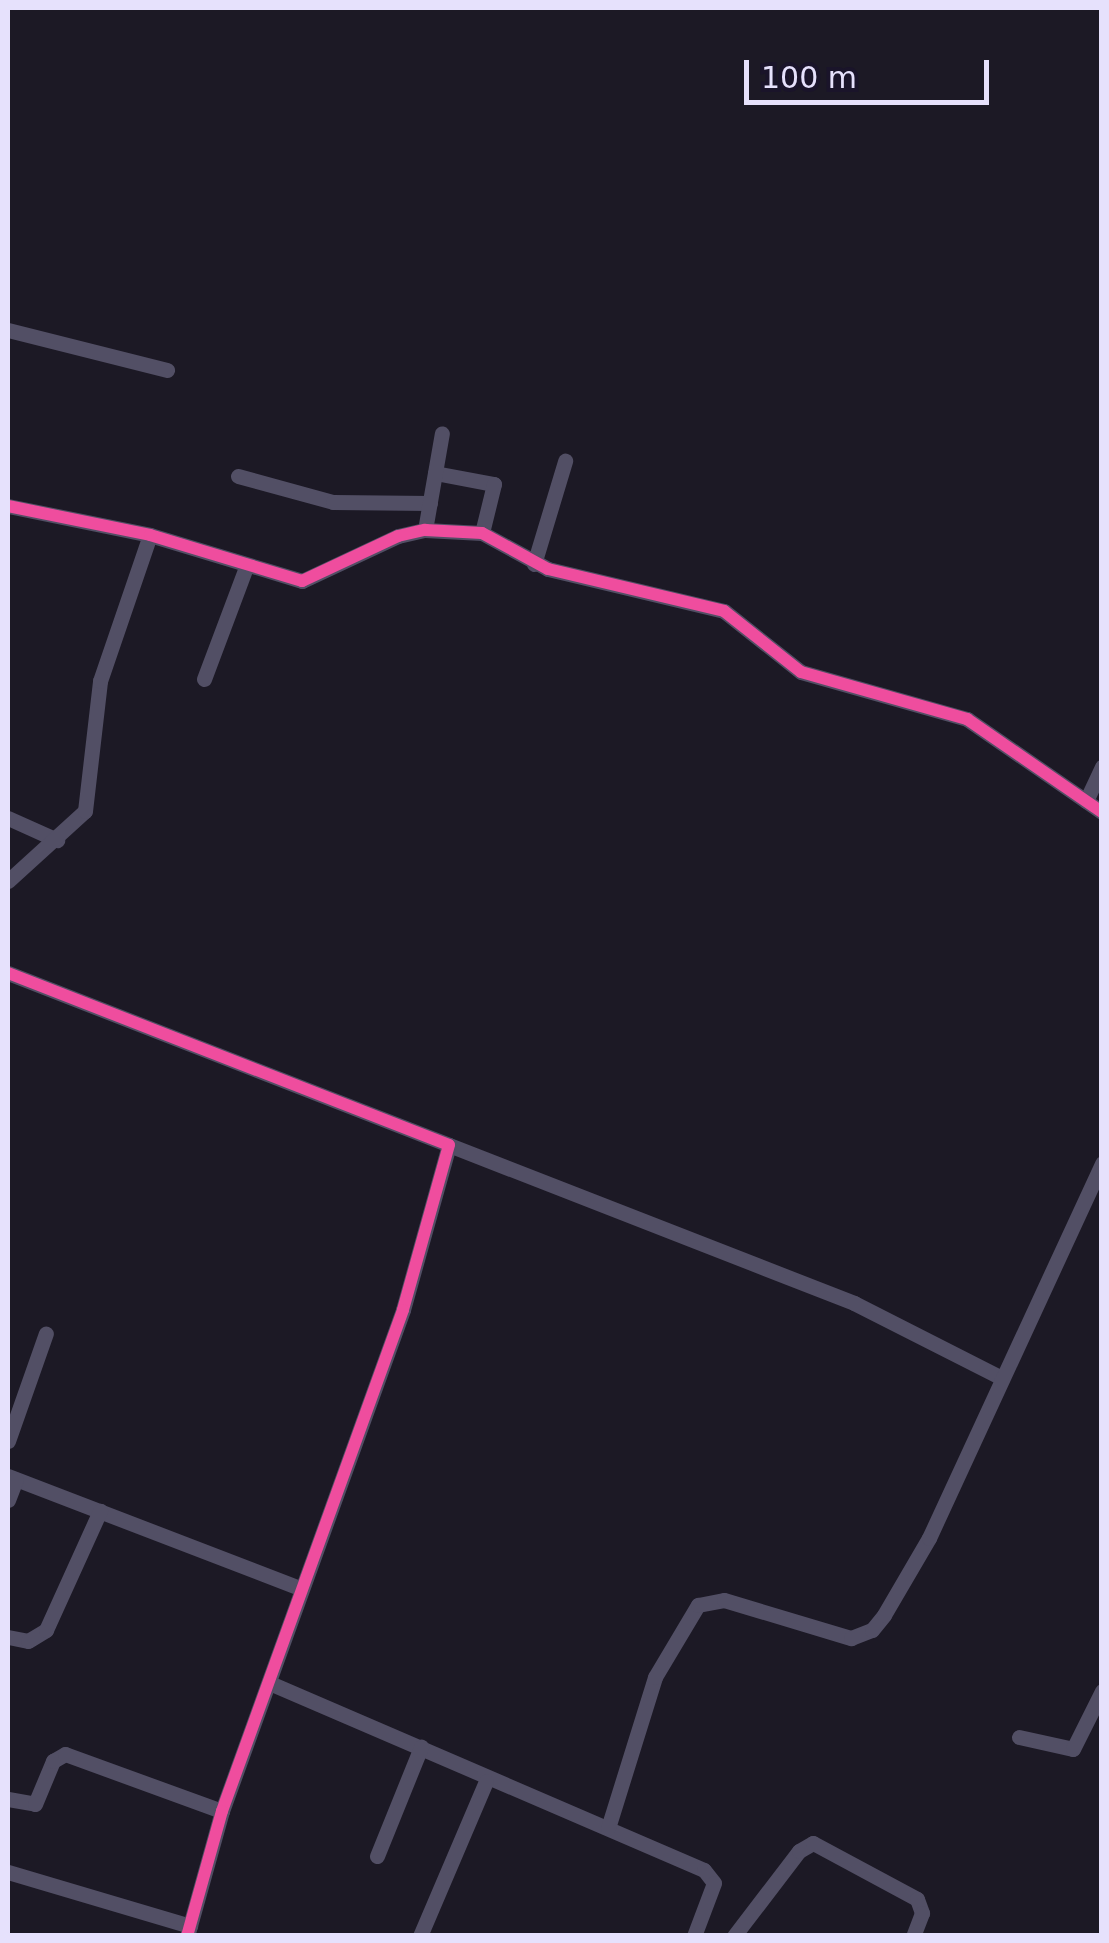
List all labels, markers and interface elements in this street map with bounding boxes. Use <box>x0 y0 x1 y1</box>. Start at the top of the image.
scale bar <box>749 40 994 102</box>
text: 100 m <box>761 60 857 95</box>

